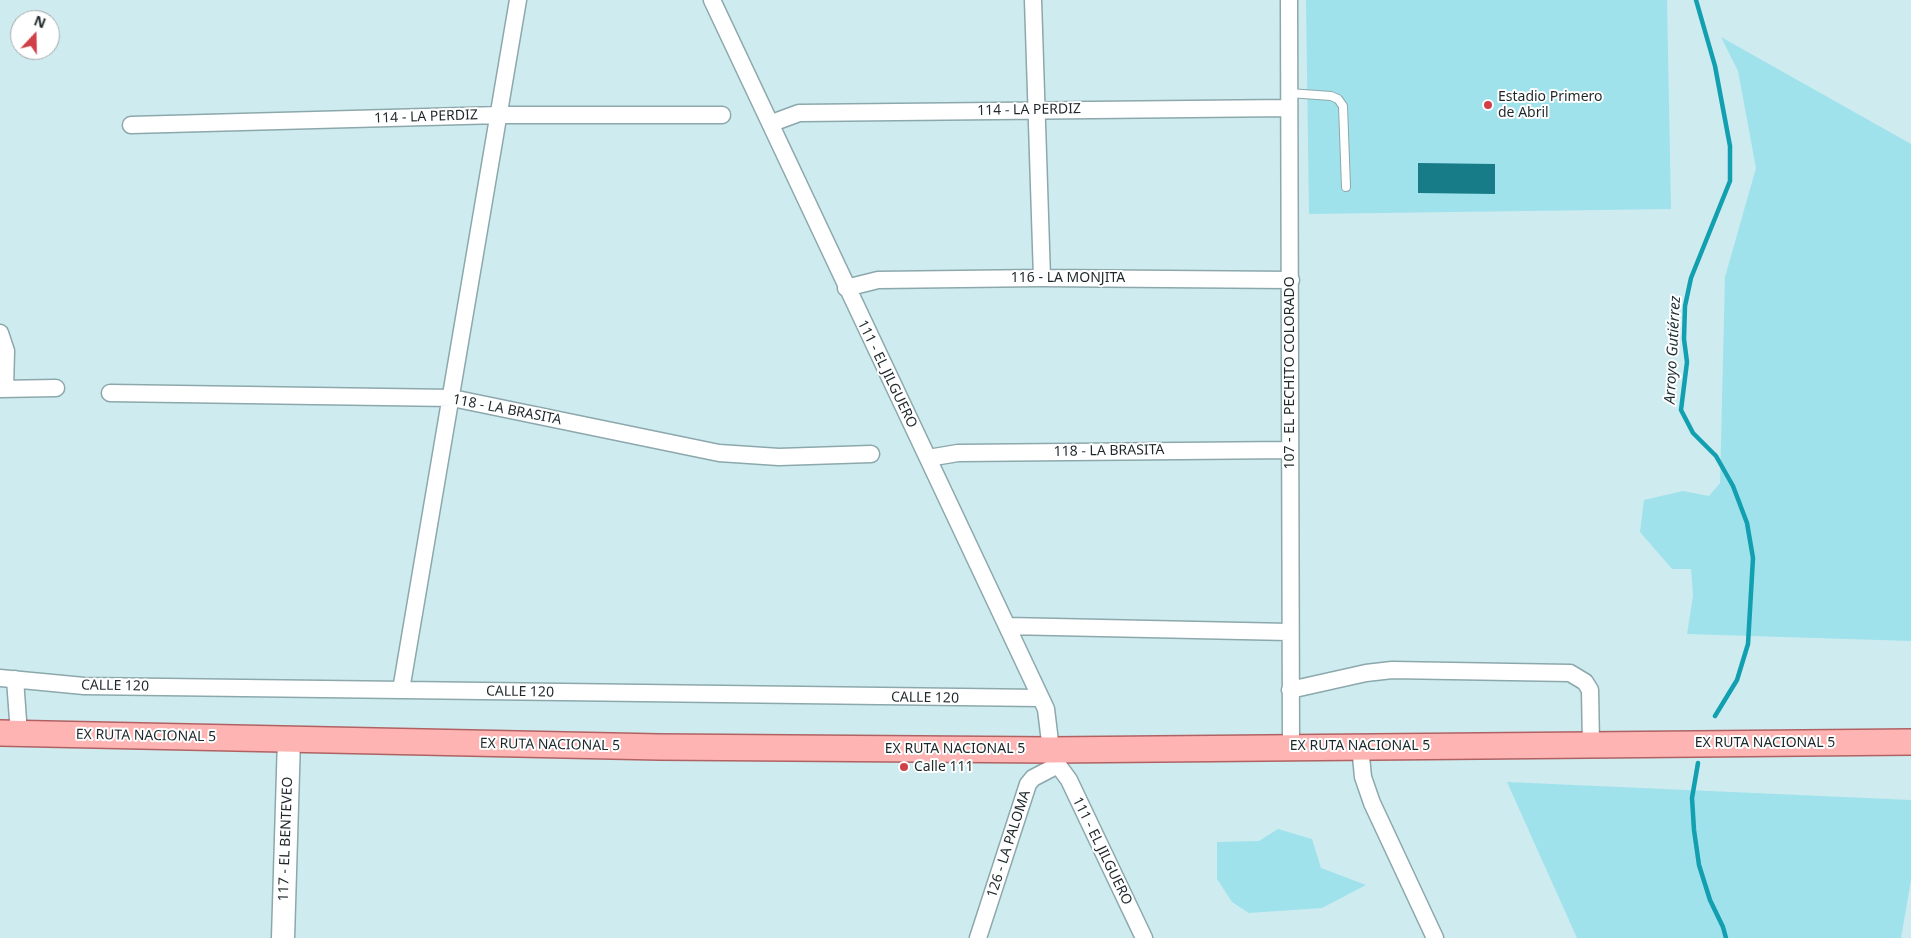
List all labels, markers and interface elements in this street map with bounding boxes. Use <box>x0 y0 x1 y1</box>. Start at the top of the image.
north arrow <box>10 10 60 60</box>
text: N <box>31 11 49 32</box>
place label: Estadio Primero de Abril <box>1498 89 1603 121</box>
marker: Estadio Primero de Abril <box>1482 99 1494 111</box>
street label: 114 - LA PERDIZ <box>977 101 1081 119</box>
street label: 114 - LA PERDIZ <box>374 107 478 127</box>
street label: 116 - LA MONJITA <box>1011 270 1125 286</box>
street label: 107 - EL PECHITO COLORADO <box>1282 276 1298 470</box>
water label: Arroyo Gutiérrez <box>1661 295 1685 405</box>
street label: 111 - EL JILGUERO <box>854 317 920 431</box>
street label: 118 - LA BRASITA <box>451 391 563 429</box>
street label: 118 - LA BRASITA <box>1054 442 1164 460</box>
street label: CALLE 120 <box>81 677 149 695</box>
street label: CALLE 120 <box>486 683 554 701</box>
street label: CALLE 120 <box>891 689 959 707</box>
street label: EX RUTA NACIONAL 5 <box>76 726 216 746</box>
street label: EX RUTA NACIONAL 5 <box>480 735 620 755</box>
street label: EX RUTA NACIONAL 5 <box>1695 735 1835 751</box>
street label: EX RUTA NACIONAL 5 <box>1290 738 1430 754</box>
street label: EX RUTA NACIONAL 5 <box>885 741 1025 757</box>
place label: Calle 111 <box>914 759 973 775</box>
marker: Calle 111 <box>898 761 910 773</box>
street label: 117 - EL BENTEVEO <box>275 776 297 902</box>
street label: 126 - LA PALOMA <box>984 788 1034 900</box>
street label: 111 - EL JILGUERO <box>1069 794 1135 908</box>

